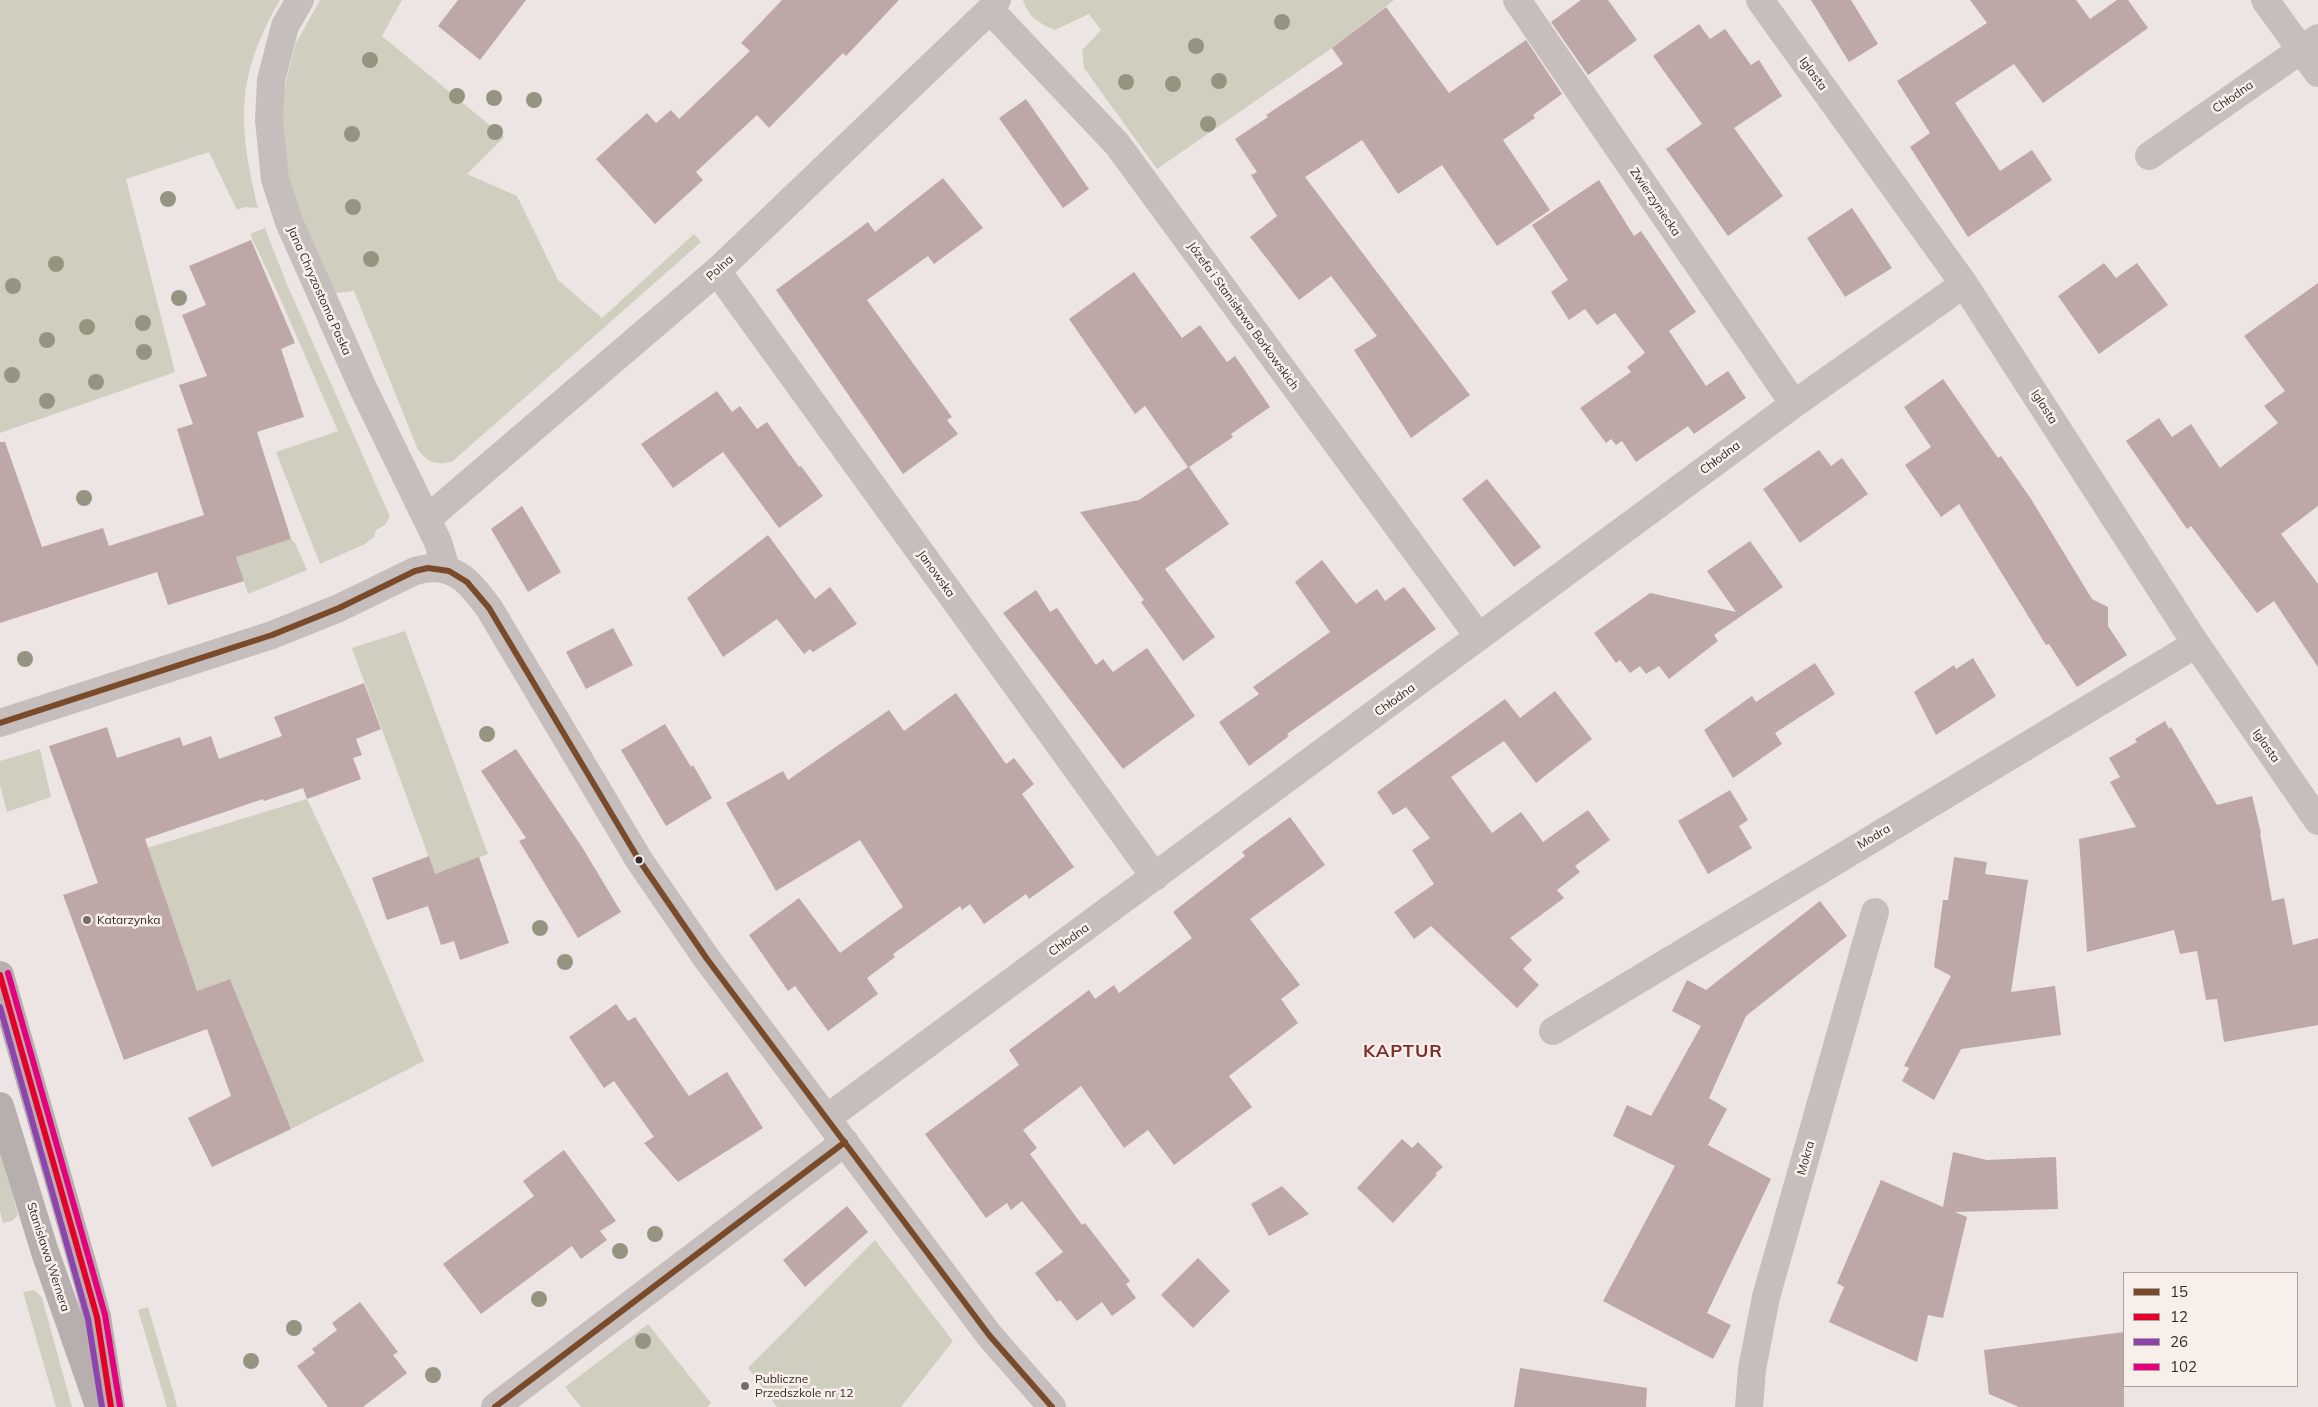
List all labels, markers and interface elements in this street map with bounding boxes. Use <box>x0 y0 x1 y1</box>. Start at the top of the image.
street label: Iglasta <box>1796 55 1830 93</box>
street label: Chłodna <box>2210 78 2256 116</box>
street label: Zwierzyniecka <box>1627 165 1683 239</box>
street label: Jana Chryzostoma Paska <box>284 224 354 358</box>
street label: Józefa i Stanisława Borkowskich <box>1184 239 1302 393</box>
street label: Polna <box>703 252 737 284</box>
street label: Iglasta <box>2028 387 2060 427</box>
street label: Chłodna <box>1697 438 1743 478</box>
street label: Janowska <box>914 548 958 600</box>
street label: Chłodna <box>1372 681 1418 719</box>
street label: Iglasta <box>2249 726 2283 766</box>
street label: Modra <box>1855 822 1893 852</box>
unlabelled marker <box>634 855 644 865</box>
place label: Katarzynka <box>97 913 160 927</box>
marker: Katarzynka <box>81 914 93 926</box>
street label: Chłodna <box>1046 921 1092 959</box>
district label: KAPTUR <box>1362 1041 1444 1063</box>
street label: Mokra <box>1794 1139 1818 1177</box>
street label: Stanisława Wernera <box>24 1201 72 1313</box>
legend <box>2123 1272 2298 1387</box>
text: 15 <box>2170 1282 2188 1301</box>
text: 12 <box>2170 1307 2188 1326</box>
text: 26 <box>2170 1332 2188 1351</box>
text: 102 <box>2170 1357 2197 1376</box>
place label: Publiczne Przedszkole nr 12 <box>755 1372 853 1400</box>
marker: Publiczne Przedszkole nr 12 <box>739 1380 751 1392</box>

